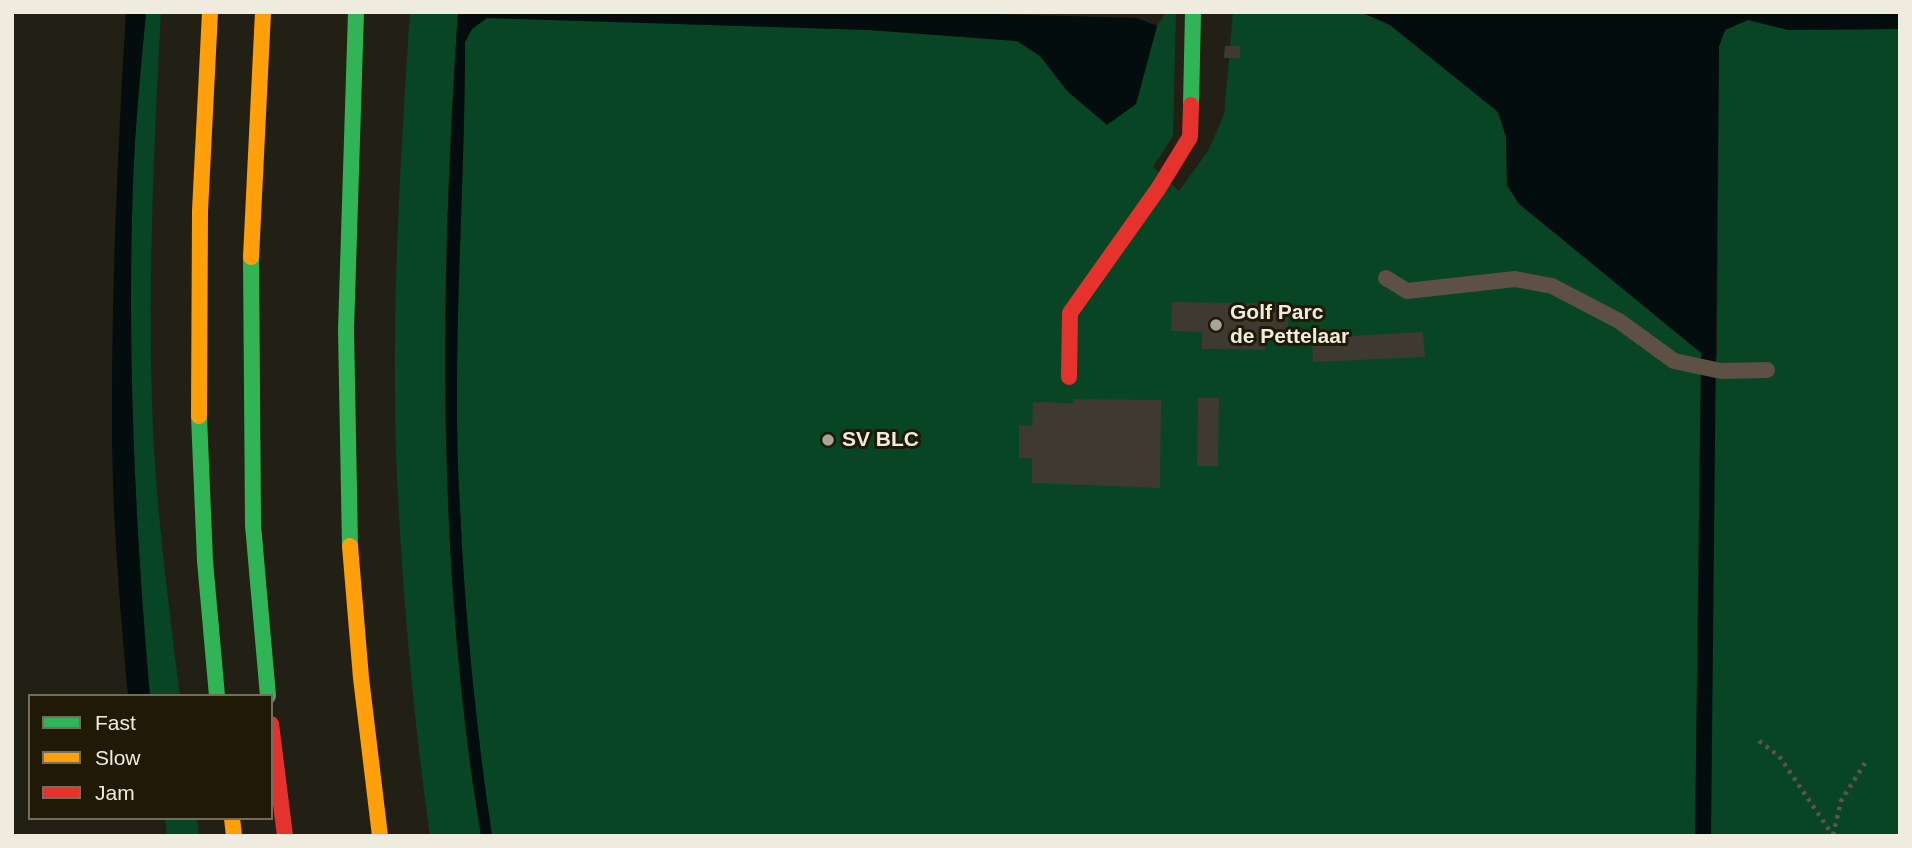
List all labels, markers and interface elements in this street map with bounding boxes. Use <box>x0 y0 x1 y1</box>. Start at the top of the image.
place label: Golf Parc de Pettelaar <box>1230 300 1349 350</box>
marker: Golf Parc de Pettelaar <box>1208 317 1224 333</box>
place label: SV BLC <box>842 427 919 453</box>
marker: SV BLC <box>820 432 836 448</box>
legend <box>28 694 273 820</box>
text: Fast <box>95 711 136 734</box>
text: Slow <box>95 746 141 769</box>
text: Jam <box>95 781 135 804</box>

